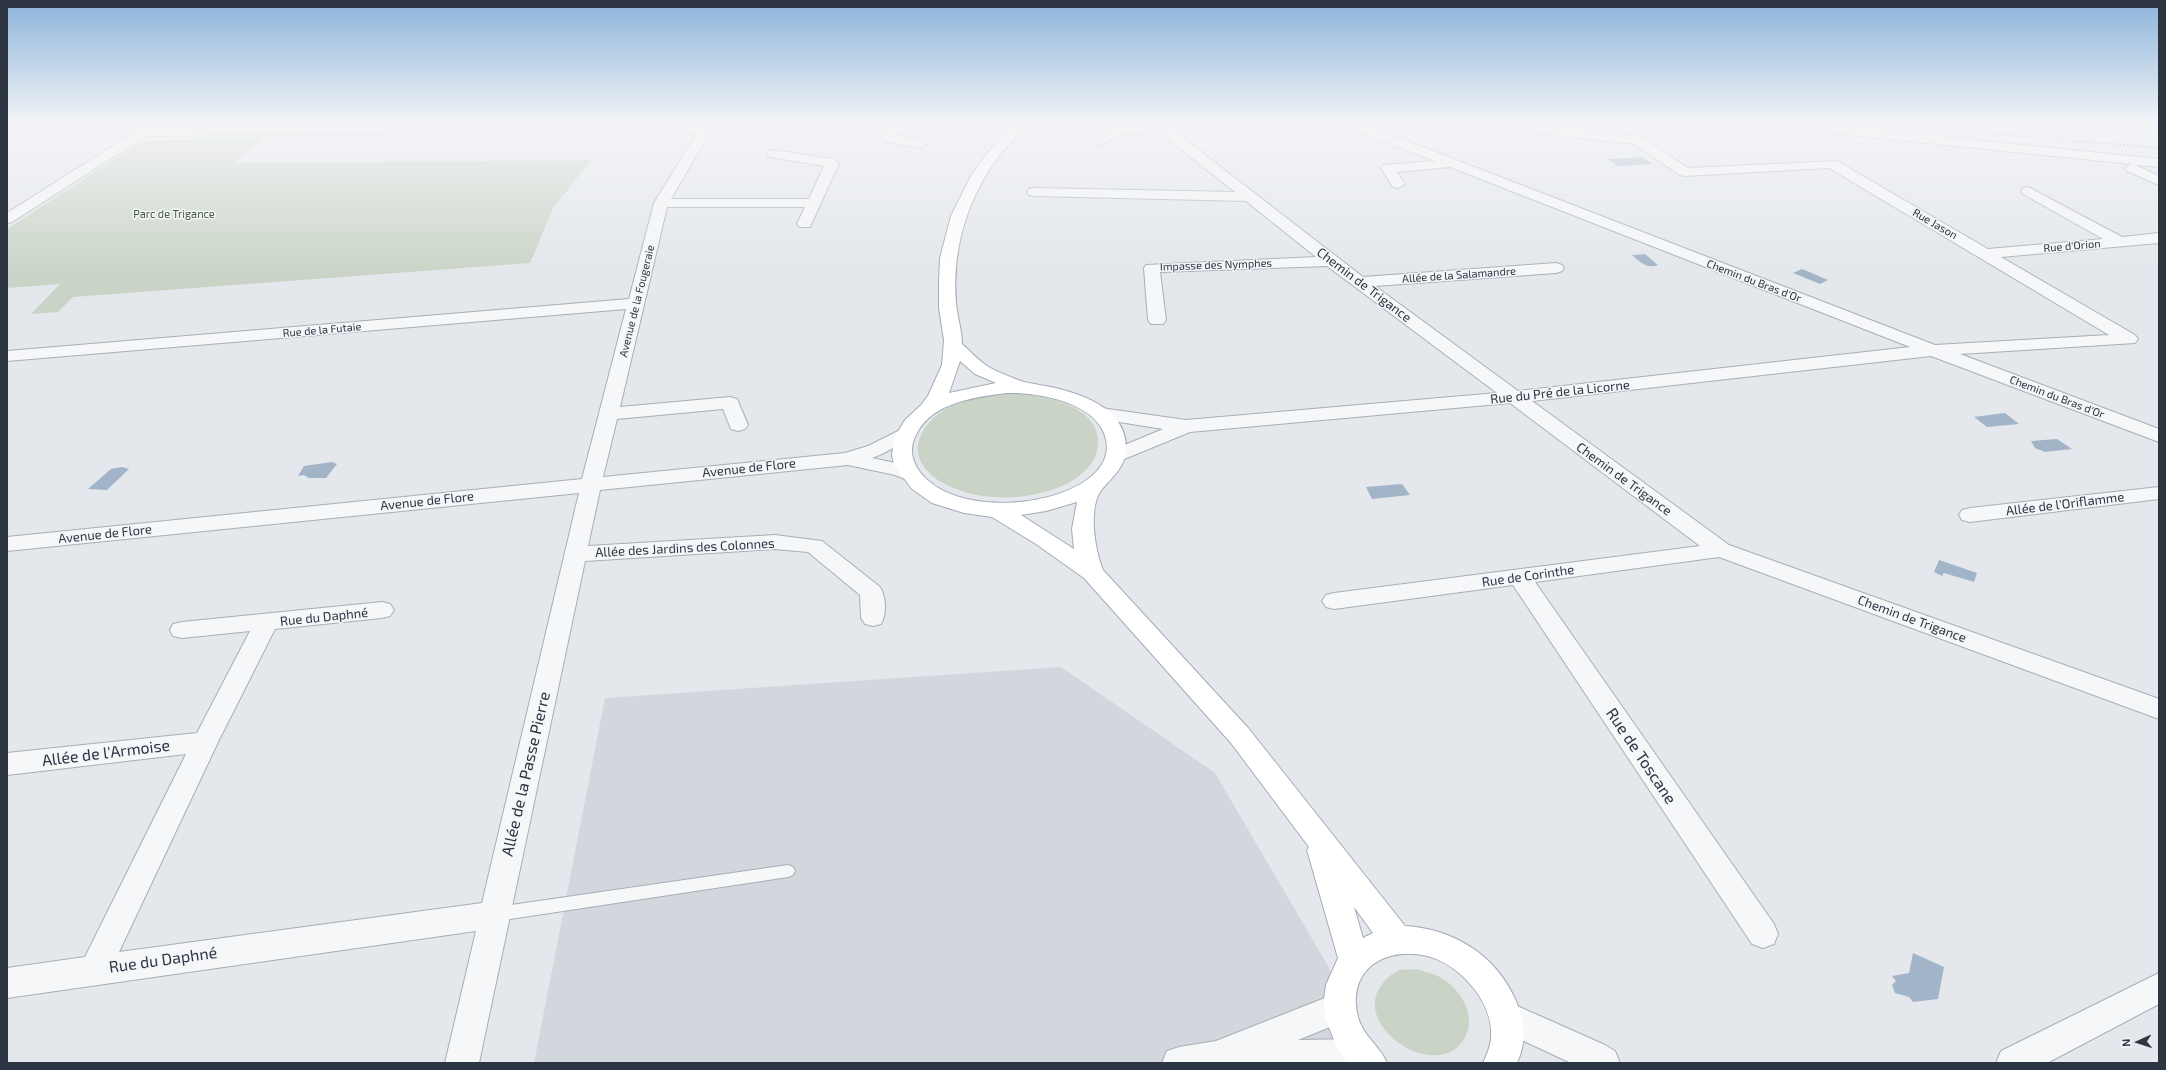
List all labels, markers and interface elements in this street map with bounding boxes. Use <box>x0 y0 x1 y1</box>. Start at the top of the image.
street label: Rue Jason <box>1910 206 1960 242</box>
park label: Parc de Trigance <box>133 207 215 221</box>
street label: Rue d'Orion <box>2043 237 2101 255</box>
street label: Avenue de la Fougeraie <box>617 244 657 358</box>
street label: Chemin de Trigance <box>1314 244 1414 326</box>
street label: Impasse des Nymphes <box>1160 256 1272 274</box>
street label: Chemin du Bras d'Or <box>1705 257 1803 305</box>
street label: Allée de la Salamandre <box>1402 264 1516 286</box>
street label: Rue de la Futaie <box>282 320 362 340</box>
street label: Chemin du Bras d'Or <box>2008 373 2106 421</box>
street label: Rue du Pré de la Licorne <box>1489 377 1631 407</box>
street label: Chemin de Trigance <box>1573 439 1675 519</box>
street label: Avenue de Flore <box>701 455 797 481</box>
street label: Avenue de Flore <box>379 488 475 514</box>
street label: Allée de l'Oriflamme <box>2005 489 2125 519</box>
street label: Avenue de Flore <box>57 521 153 547</box>
street label: Allée des Jardins des Colonnes <box>595 536 775 560</box>
street label: Rue de Corinthe <box>1481 562 1575 590</box>
street label: Chemin de Trigance <box>1856 592 1968 646</box>
street label: Rue du Daphné <box>279 605 369 629</box>
street label: Allée de la Passe Pierre <box>498 690 554 858</box>
street label: Rue de Toscane <box>1602 704 1680 808</box>
street label: Allée de l'Armoise <box>41 736 171 770</box>
street label: Rue du Daphné <box>108 943 218 977</box>
north arrow <box>2118 1022 2158 1062</box>
text: N <box>2119 1038 2132 1047</box>

